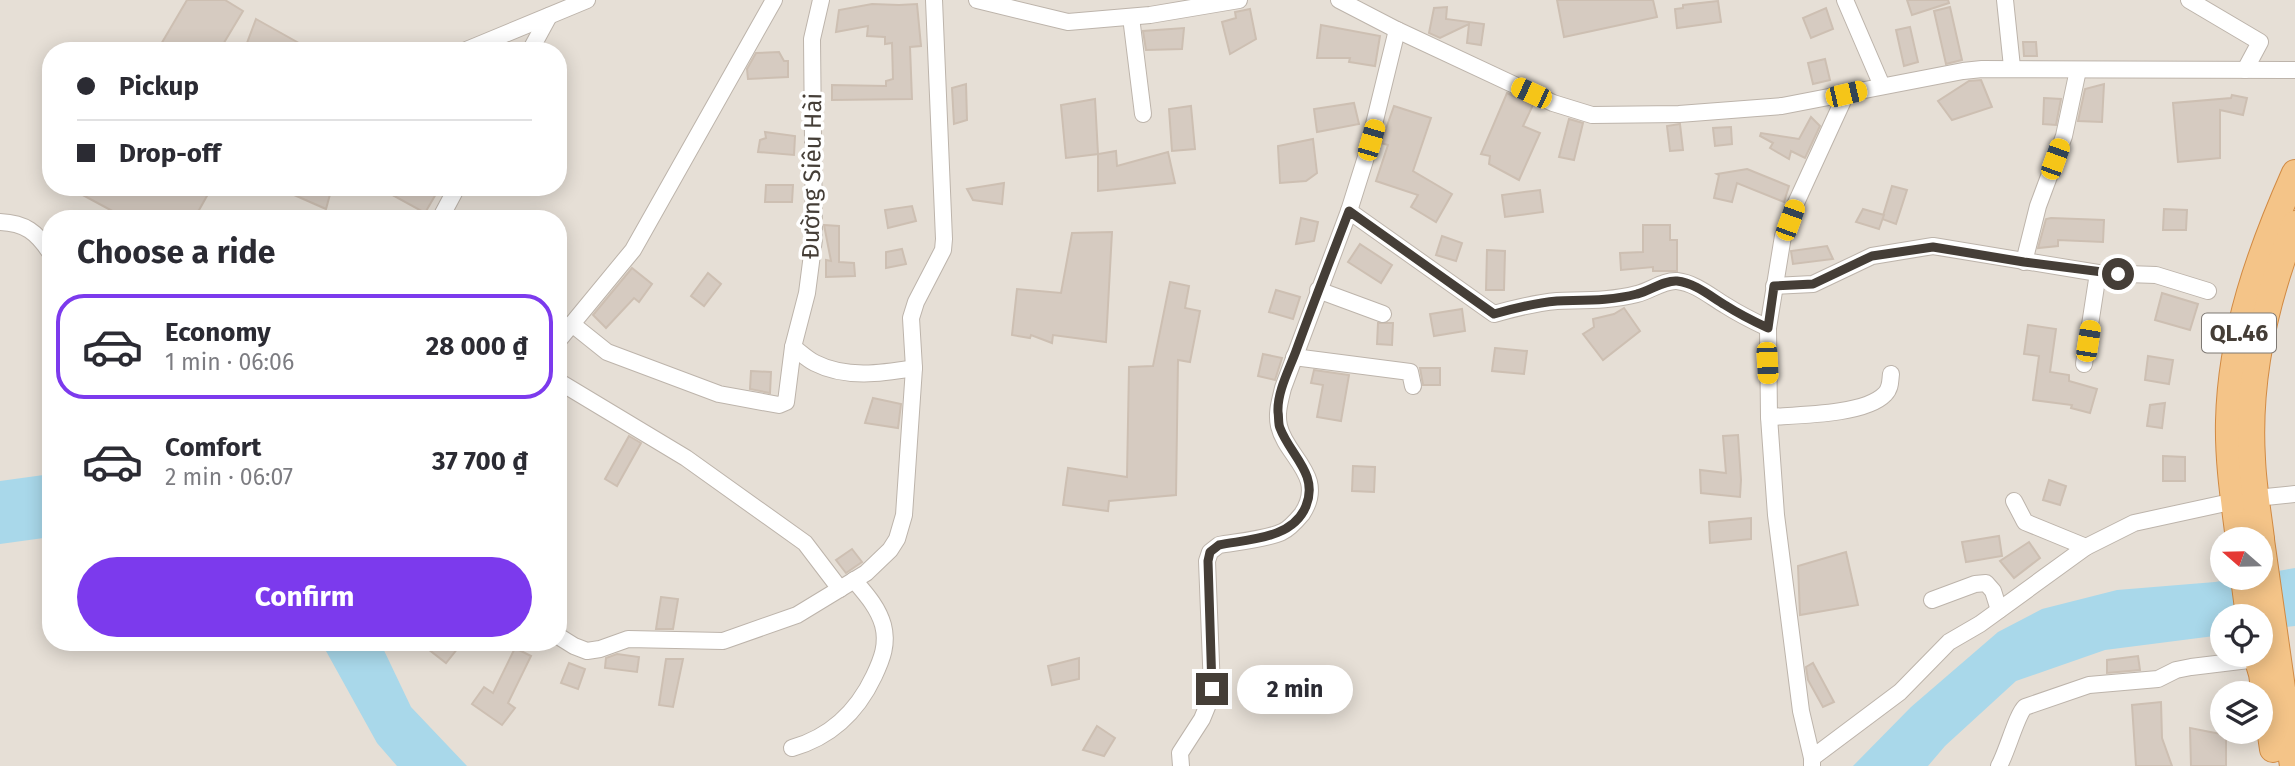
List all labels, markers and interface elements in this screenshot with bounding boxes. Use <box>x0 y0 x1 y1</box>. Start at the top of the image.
text: Pickup <box>119 71 199 102</box>
car <box>1508 75 1555 111</box>
car <box>1824 79 1869 109</box>
street label: Đường Siêu Hài <box>797 93 827 259</box>
car <box>1356 117 1387 163</box>
car <box>2038 136 2073 182</box>
text: Drop-off <box>119 138 221 169</box>
car <box>1773 197 1808 243</box>
text: Choose a ride <box>77 233 275 271</box>
route start <box>2102 258 2134 290</box>
road number: QL.46 <box>2202 314 2276 352</box>
icon: car <box>81 315 144 378</box>
text: Economy <box>165 317 271 348</box>
car <box>2075 319 2102 363</box>
text: 28 000 ₫ <box>426 331 528 362</box>
car <box>1756 341 1779 385</box>
text: 1 min · 06:06 <box>165 348 294 376</box>
icon: car <box>81 430 144 493</box>
text: Comfort <box>165 432 261 463</box>
text: 37 700 ₫ <box>432 446 528 477</box>
text: 2 min · 06:07 <box>165 463 293 491</box>
north arrow <box>2210 527 2273 590</box>
map controls <box>2210 527 2273 744</box>
button: Confirm <box>77 557 532 637</box>
button: locate <box>2210 604 2273 667</box>
callout: 2 min <box>1236 664 1352 714</box>
route end <box>1196 673 1228 705</box>
text: 2 min <box>1267 675 1323 703</box>
button: layers <box>2210 681 2273 744</box>

